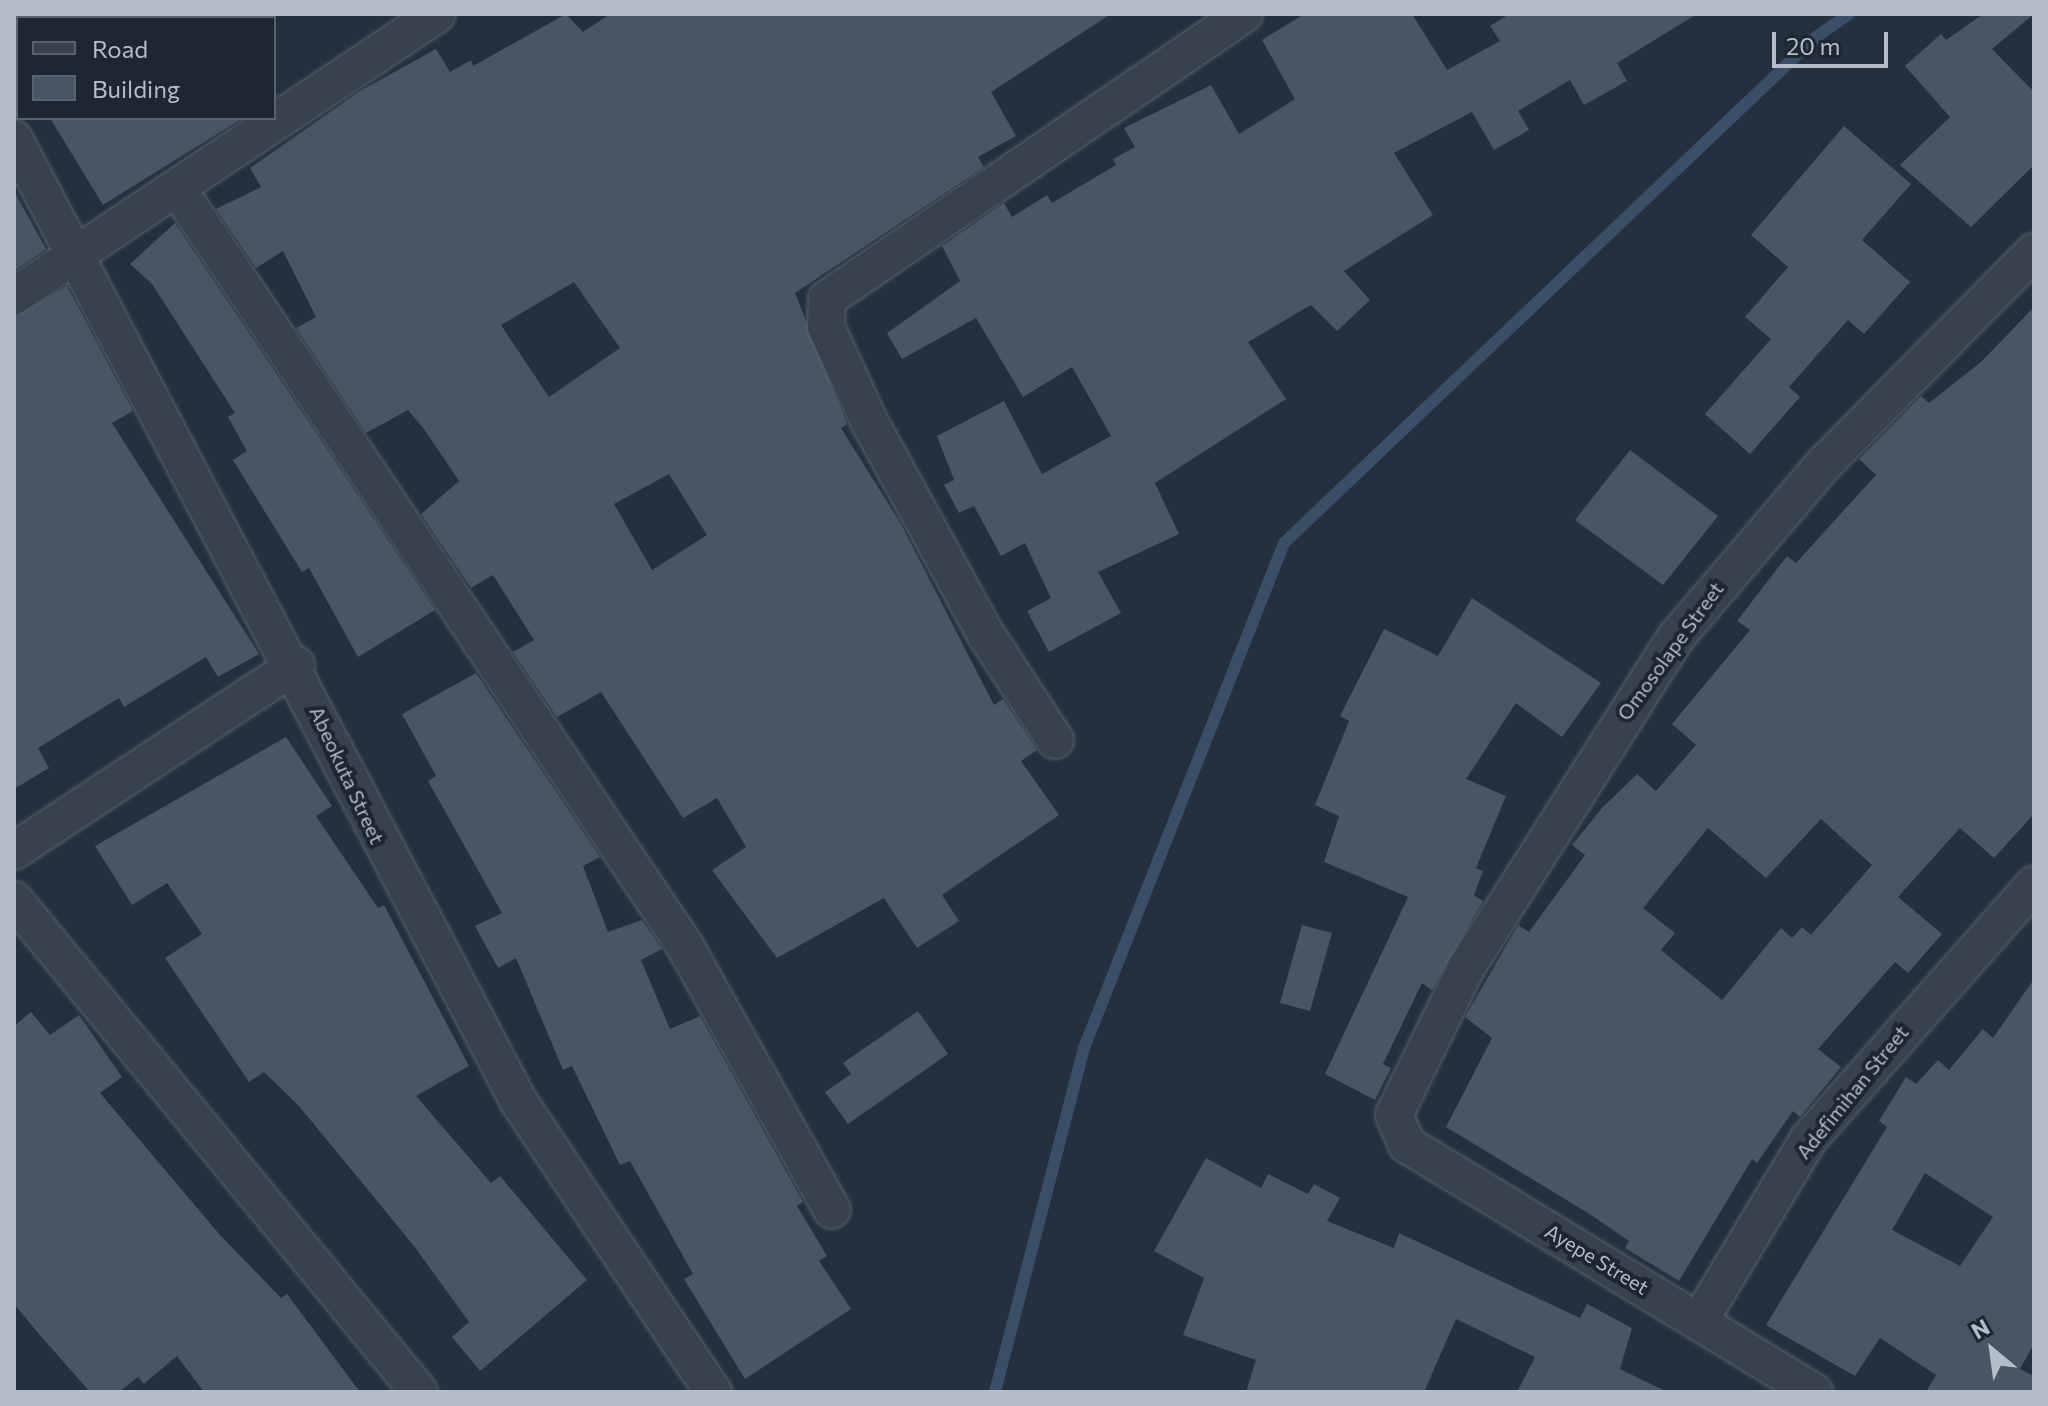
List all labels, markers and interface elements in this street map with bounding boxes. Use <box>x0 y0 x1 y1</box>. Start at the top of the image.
legend <box>16 16 276 120</box>
scale bar <box>1776 16 1892 66</box>
text: 20 m <box>1786 31 1840 60</box>
text: Road <box>92 34 148 63</box>
text: Building <box>92 74 180 103</box>
street label: Omosolape Street <box>1612 577 1728 725</box>
street label: Abeokuta Street <box>305 702 389 848</box>
street label: Adefimihan Street <box>1791 1020 1913 1164</box>
street label: Ayepe Street <box>1541 1219 1653 1299</box>
north arrow <box>1952 1310 2032 1390</box>
text: N <box>1966 1313 1994 1344</box>

